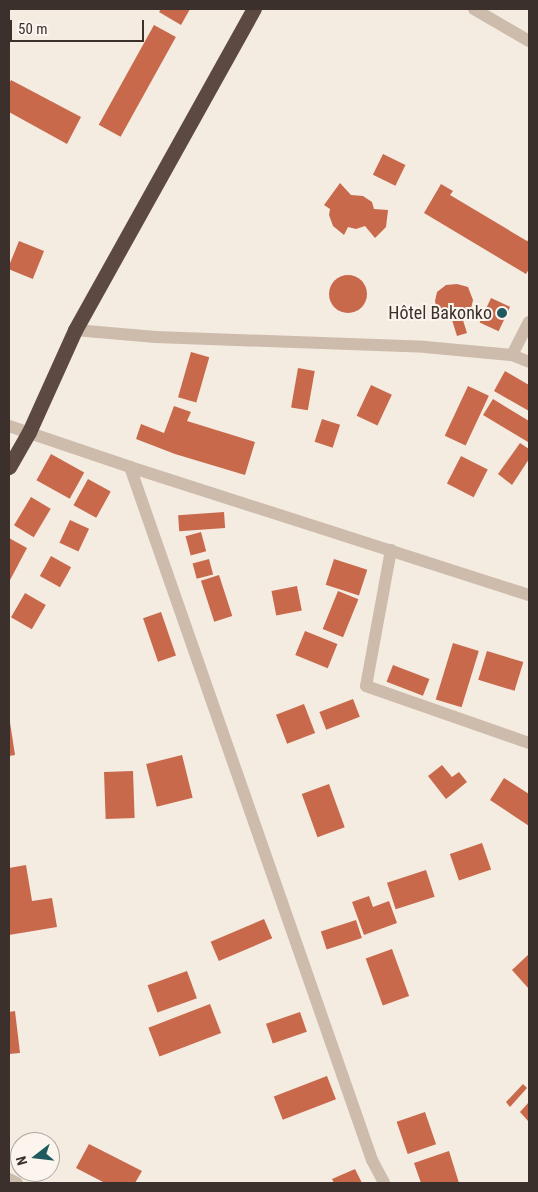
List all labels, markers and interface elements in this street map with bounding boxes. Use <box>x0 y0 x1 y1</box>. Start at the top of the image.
scale bar <box>12 10 146 42</box>
text: 50 m <box>18 20 48 38</box>
place label: Hôtel Bakonko <box>388 302 492 324</box>
marker: Hôtel Bakonko <box>496 307 508 319</box>
north arrow <box>10 1132 60 1182</box>
text: N <box>13 1155 30 1167</box>

